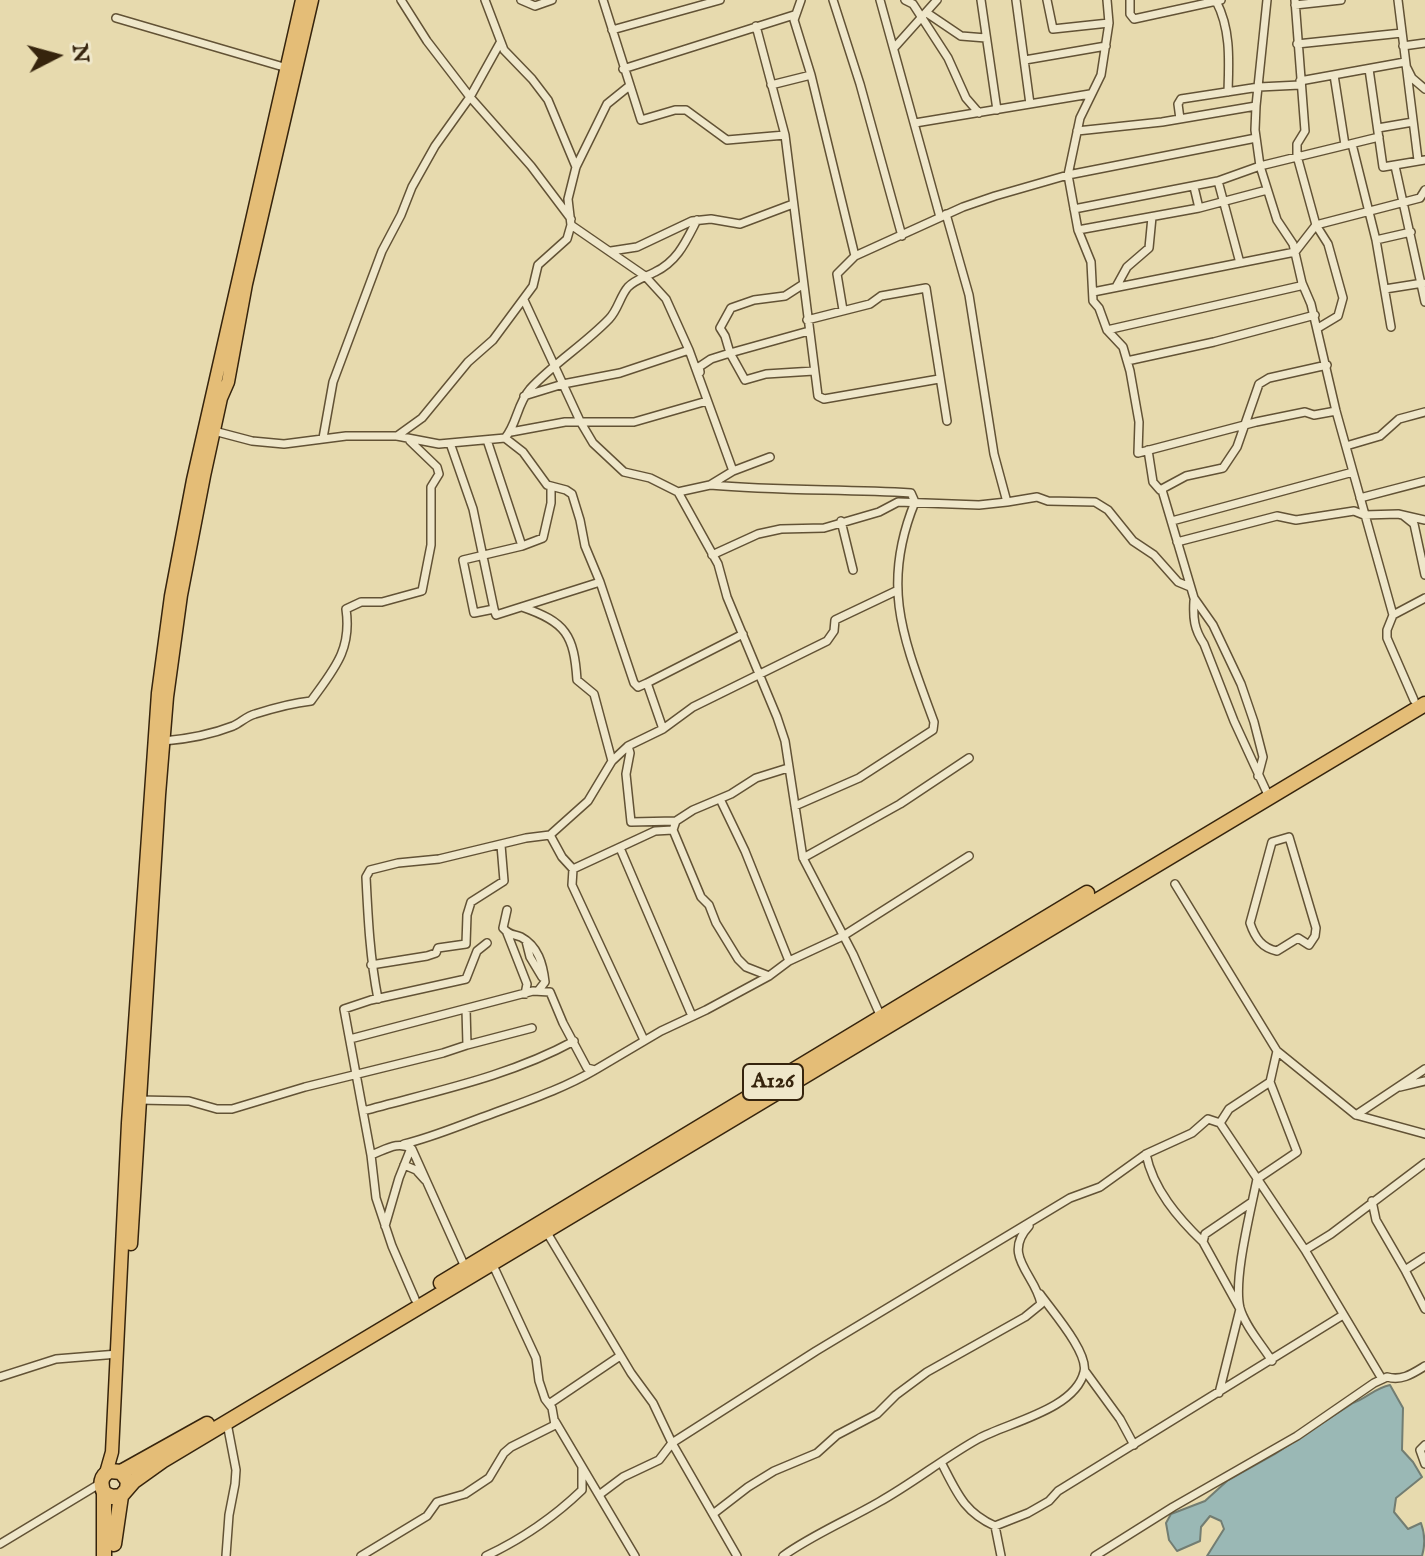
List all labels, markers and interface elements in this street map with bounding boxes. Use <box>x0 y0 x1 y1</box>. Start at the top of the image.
north arrow <box>16 16 96 96</box>
text: N <box>65 43 95 64</box>
road number: A126 <box>743 1064 803 1100</box>

